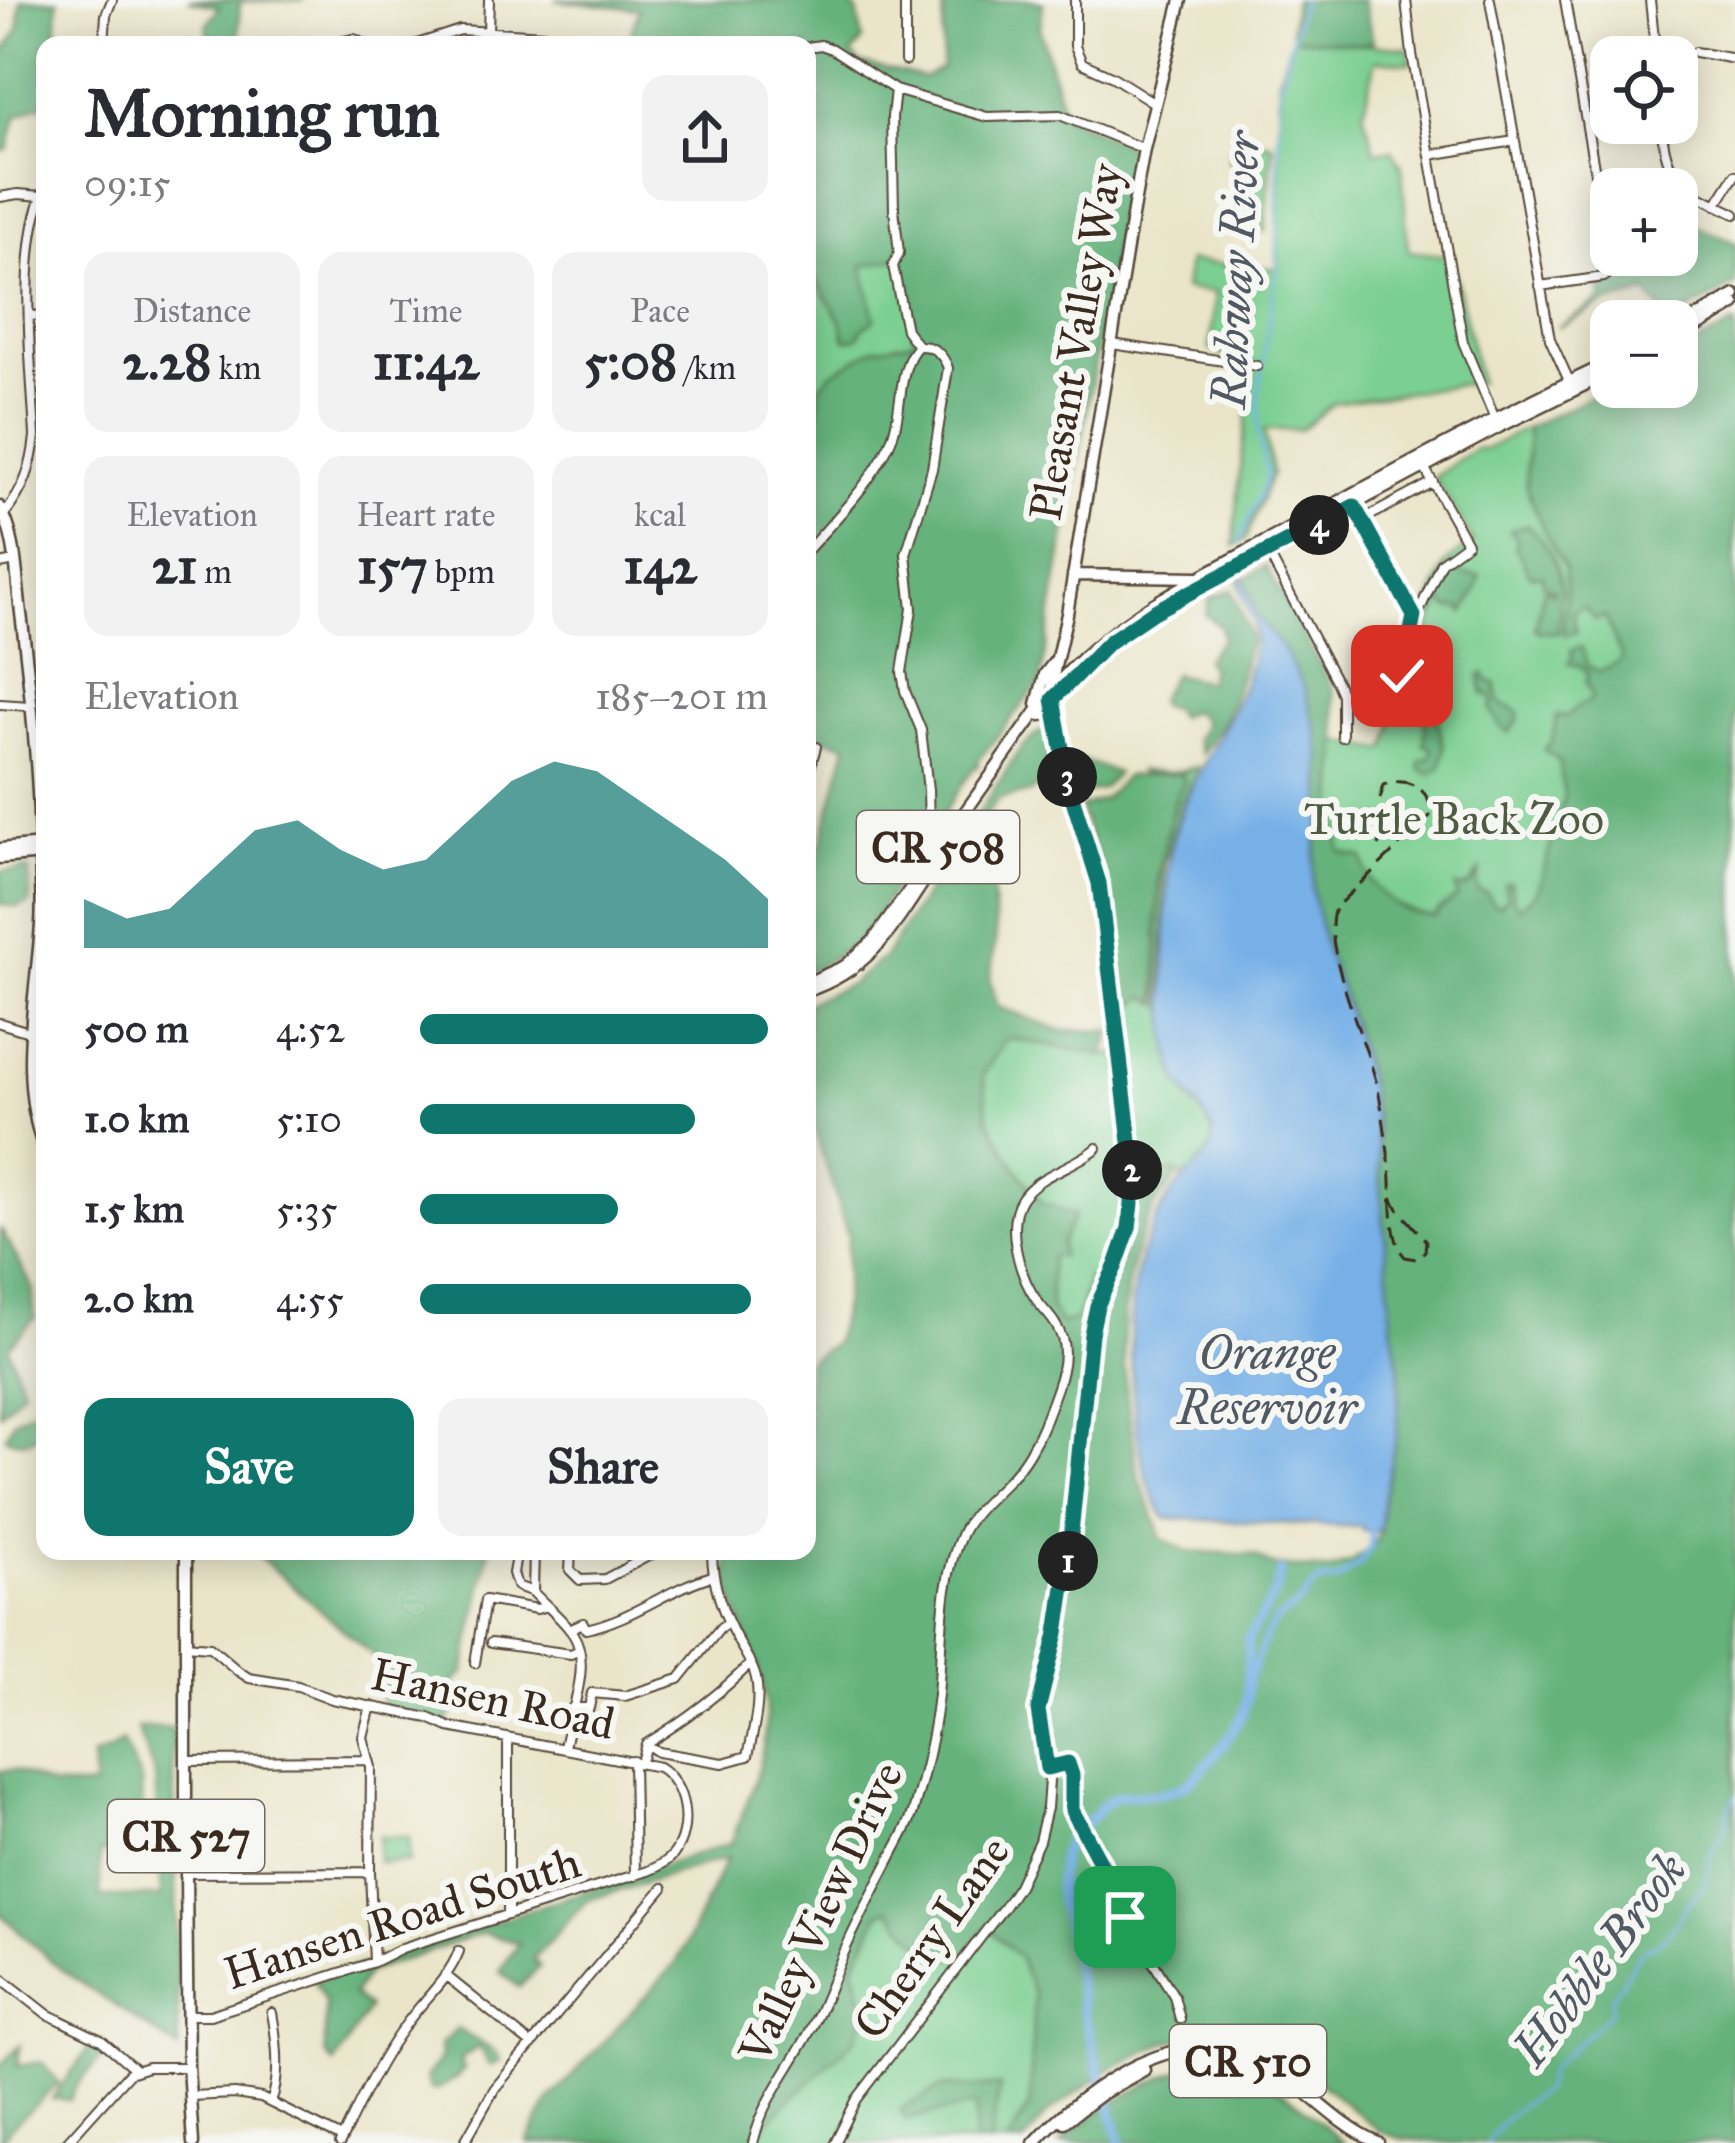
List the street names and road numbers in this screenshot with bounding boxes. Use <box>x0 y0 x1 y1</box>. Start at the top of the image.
street label: Pleasant Valley Way <box>1017 159 1134 525</box>
road number: CR 508 <box>857 811 1019 883</box>
street label: Hansen Road <box>366 1646 620 1751</box>
street label: Valley View Drive <box>726 1753 914 2072</box>
road number: CR 527 <box>108 1800 264 1872</box>
street label: Cherry Lane <box>842 1826 1021 2049</box>
street label: Hansen Road South <box>217 1834 587 2001</box>
road number: CR 510 <box>1170 2025 1326 2097</box>

